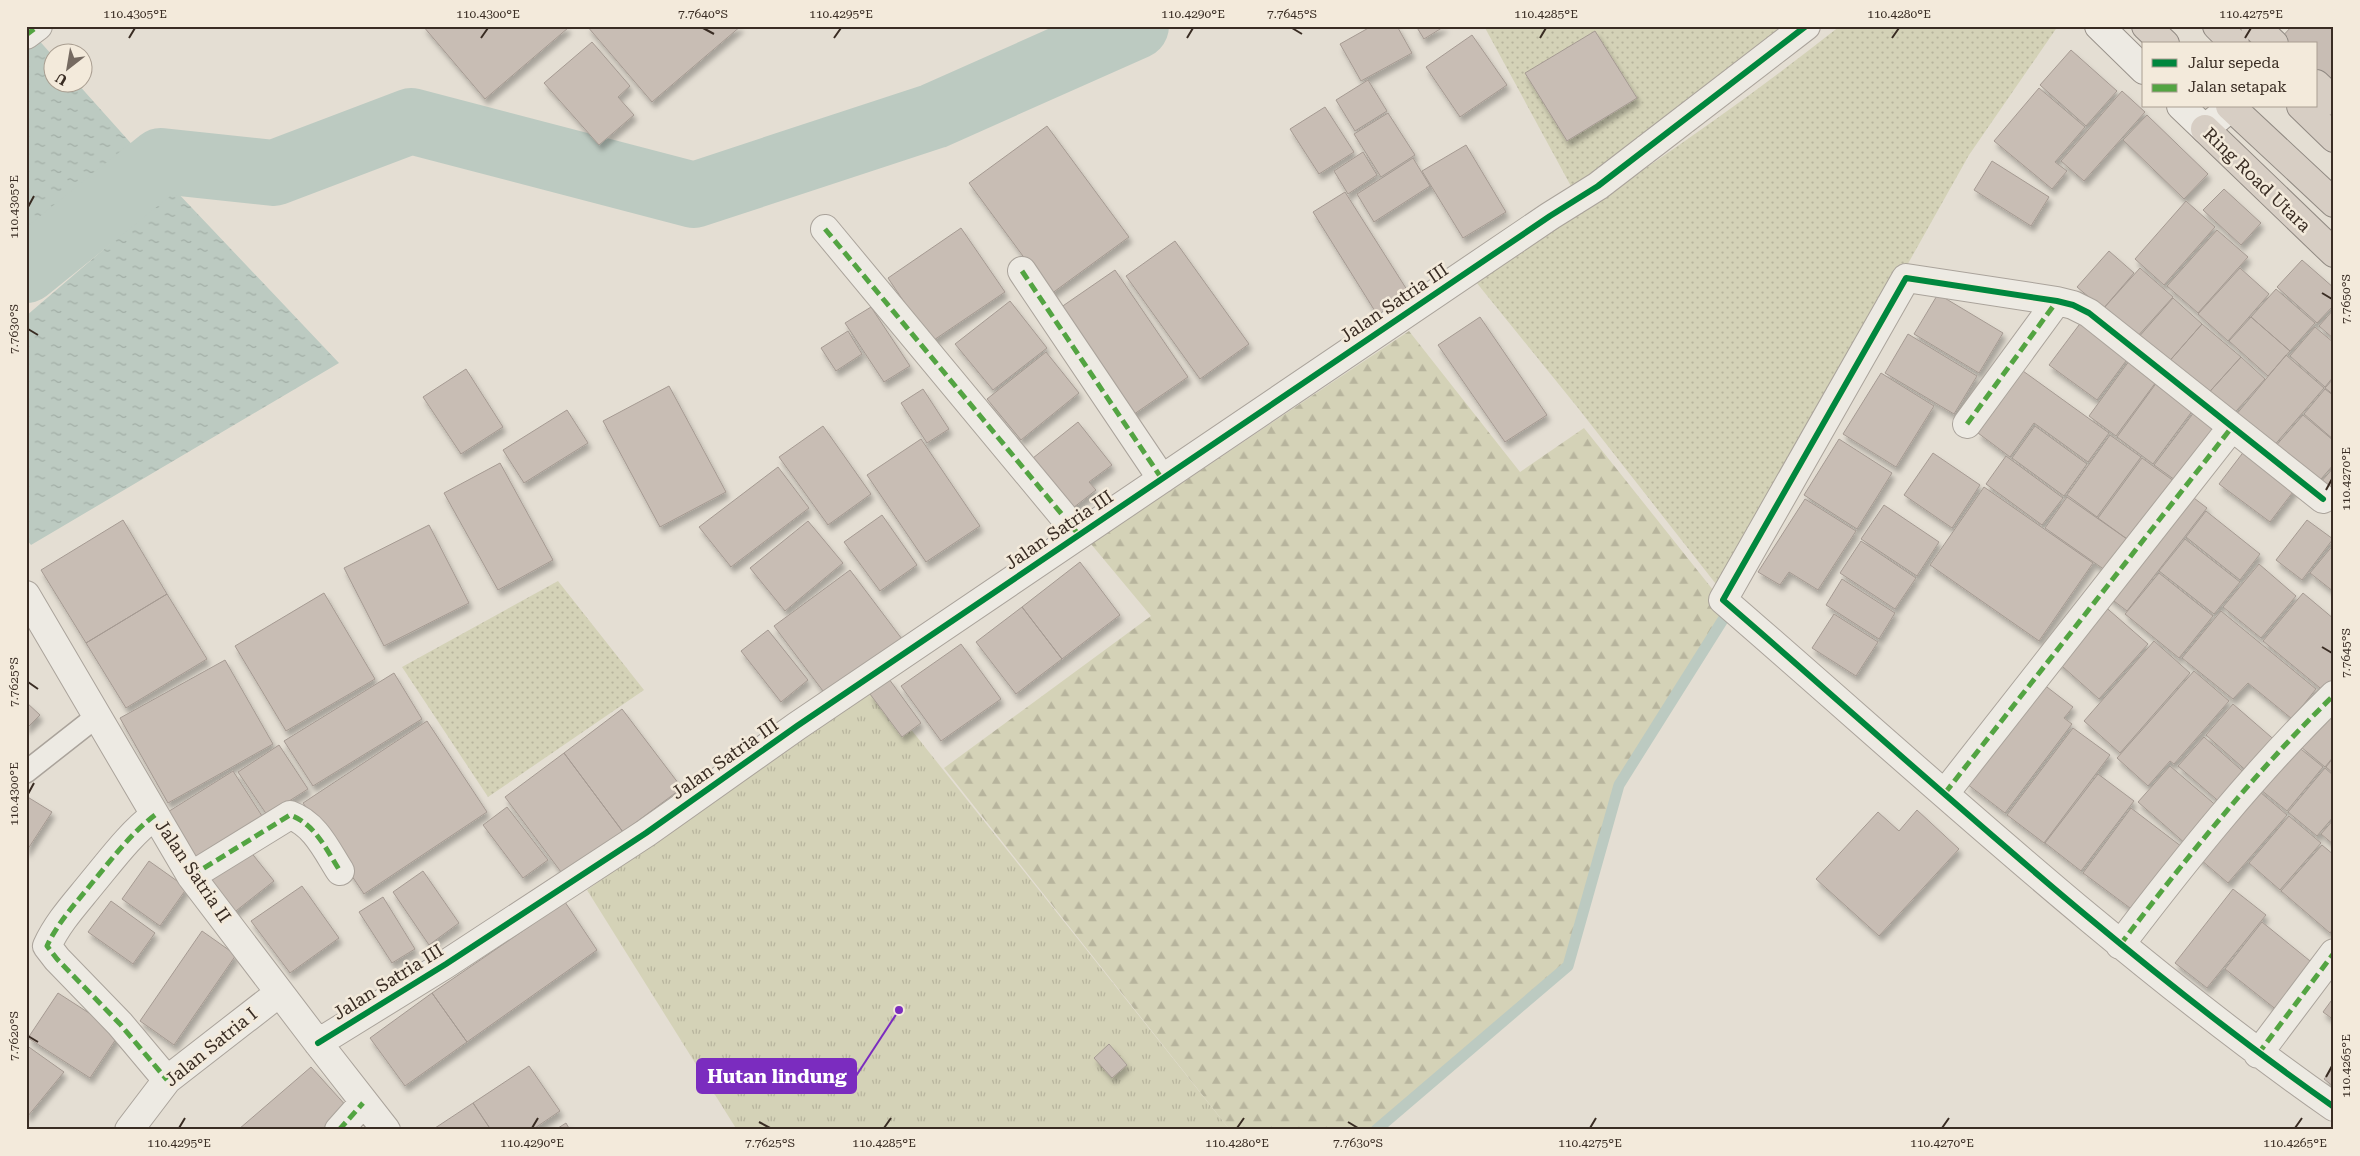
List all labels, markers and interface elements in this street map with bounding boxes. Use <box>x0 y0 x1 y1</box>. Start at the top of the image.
text: 110.4305°E <box>103 7 167 21</box>
text: 110.4300°E <box>456 7 520 21</box>
text: 7.7640°S <box>678 7 728 21</box>
text: 110.4295°E <box>809 7 873 21</box>
text: 110.4290°E <box>1161 7 1225 21</box>
text: 7.7645°S <box>1267 7 1317 21</box>
text: 110.4285°E <box>1514 7 1578 21</box>
text: 110.4280°E <box>1867 7 1931 21</box>
text: 110.4275°E <box>2219 7 2283 21</box>
north arrow <box>42 42 92 92</box>
legend <box>2142 42 2318 108</box>
text: Jalur sepeda <box>2188 54 2279 72</box>
text: U <box>52 69 70 89</box>
text: Jalan setapak <box>2188 78 2287 96</box>
street label: Ring Road Utara <box>2199 123 2316 236</box>
text: 110.4305°E <box>7 175 21 239</box>
street label: Jalan Satria III <box>1336 259 1452 347</box>
text: 7.7650°S <box>2339 274 2353 324</box>
text: 7.7630°S <box>7 304 21 354</box>
text: 110.4270°E <box>2339 447 2353 511</box>
street label: Jalan Satria III <box>1001 486 1117 574</box>
text: 7.7645°S <box>2339 628 2353 678</box>
text: 7.7625°S <box>7 657 21 707</box>
street label: Jalan Satria III <box>667 714 782 803</box>
text: 110.4300°E <box>7 762 21 826</box>
street label: Jalan Satria II <box>151 815 236 926</box>
street label: Jalan Satria III <box>329 939 447 1024</box>
street label: Jalan Satria I <box>160 1003 261 1090</box>
text: 7.7620°S <box>7 1011 21 1061</box>
text: 110.4265°E <box>2339 1034 2353 1098</box>
callout: Hutan lindung <box>697 1059 856 1093</box>
text: Hutan lindung <box>707 1065 847 1088</box>
text: 110.4295°E <box>147 1136 211 1150</box>
text: 110.4290°E <box>500 1136 564 1150</box>
text: 7.7625°S <box>745 1136 795 1150</box>
text: 110.4285°E <box>852 1136 916 1150</box>
text: 110.4280°E <box>1205 1136 1269 1150</box>
text: 7.7630°S <box>1333 1136 1383 1150</box>
text: 110.4275°E <box>1558 1136 1622 1150</box>
text: 110.4270°E <box>1910 1136 1974 1150</box>
text: 110.4265°E <box>2263 1136 2327 1150</box>

